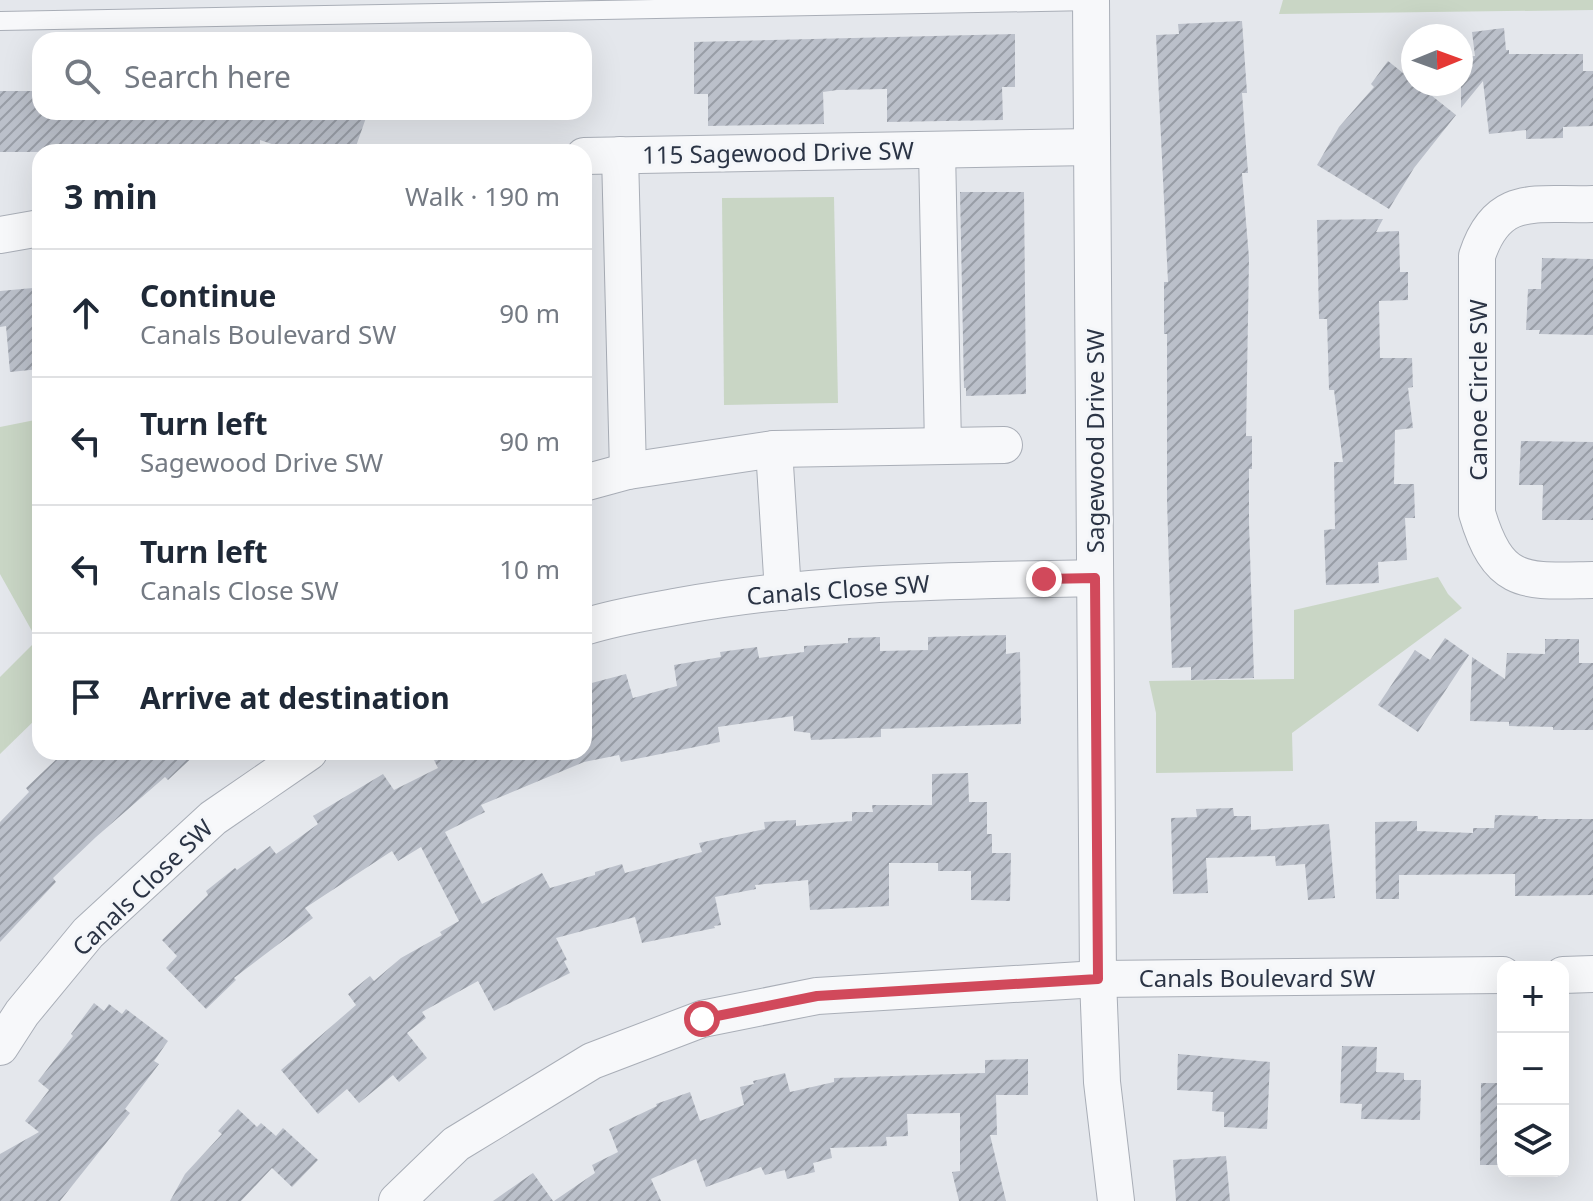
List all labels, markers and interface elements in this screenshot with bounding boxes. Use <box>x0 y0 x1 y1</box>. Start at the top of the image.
north arrow <box>1401 24 1473 96</box>
search box <box>32 32 592 120</box>
icon: search <box>60 54 104 98</box>
text: Search here <box>124 56 291 97</box>
street label: 115 Sagewood Drive SW <box>642 133 915 171</box>
text: 3 min <box>64 173 158 219</box>
text: Walk · 190 m <box>405 178 560 214</box>
text: Continue <box>140 275 276 316</box>
icon: ahead <box>64 291 108 335</box>
text: 90 m <box>499 295 560 331</box>
street label: Canoe Circle SW <box>1461 299 1494 481</box>
text: Canals Boulevard SW <box>140 316 396 352</box>
street label: Sagewood Drive SW <box>1078 328 1111 553</box>
text: Turn left <box>140 403 268 444</box>
icon: left <box>64 419 108 463</box>
text: 90 m <box>499 423 560 459</box>
text: Sagewood Drive SW <box>140 444 383 480</box>
text: Turn left <box>140 531 268 572</box>
icon: left <box>64 547 108 591</box>
text: 10 m <box>499 551 560 587</box>
route end <box>1026 561 1062 597</box>
street label: Canals Close SW <box>745 566 931 612</box>
text: Canals Close SW <box>140 572 339 608</box>
icon: arrive <box>64 675 108 719</box>
text: Arrive at destination <box>140 677 450 718</box>
street label: Canals Close SW <box>65 811 220 963</box>
street label: Canals Boulevard SW <box>1139 961 1376 994</box>
map controls <box>1497 961 1569 1177</box>
button: + <box>1497 961 1569 1033</box>
route start <box>684 1001 720 1037</box>
button: − <box>1497 1033 1569 1105</box>
button: layers <box>1497 1105 1569 1177</box>

